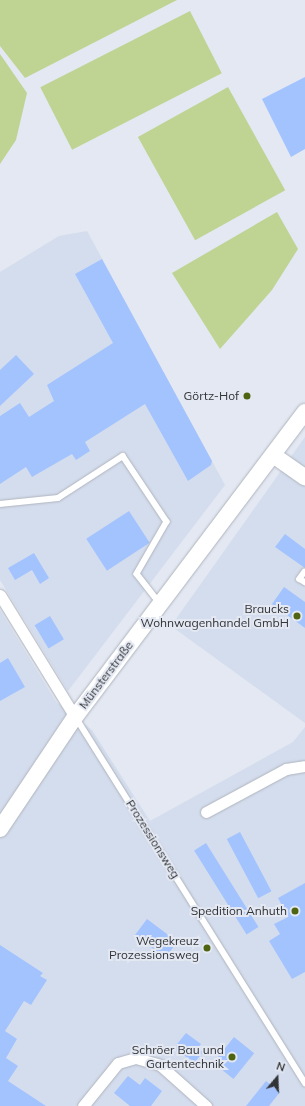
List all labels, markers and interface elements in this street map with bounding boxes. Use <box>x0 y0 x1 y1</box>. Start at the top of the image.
place label: Görtz-Hof <box>184 389 239 403</box>
marker: Görtz-Hof <box>242 391 252 401</box>
place label: Braucks Wohnwagenhandel GmbH <box>141 602 289 630</box>
marker: Braucks Wohnwagenhandel GmbH <box>292 611 302 621</box>
street label: Münsterstraße <box>76 638 136 712</box>
street label: Prozessionsweg <box>123 797 183 881</box>
place label: Spedition Anhuth <box>191 904 287 918</box>
marker: Spedition Anhuth <box>290 906 300 916</box>
place label: Wegekreuz Prozessionsweg <box>109 934 199 962</box>
marker: Wegekreuz Prozessionsweg <box>202 943 212 953</box>
place label: Schröer Bau und Gartentechnik <box>132 1043 224 1071</box>
marker: Schröer Bau und Gartentechnik <box>227 1052 237 1062</box>
north arrow <box>257 1058 297 1098</box>
text: N <box>275 1059 287 1075</box>

